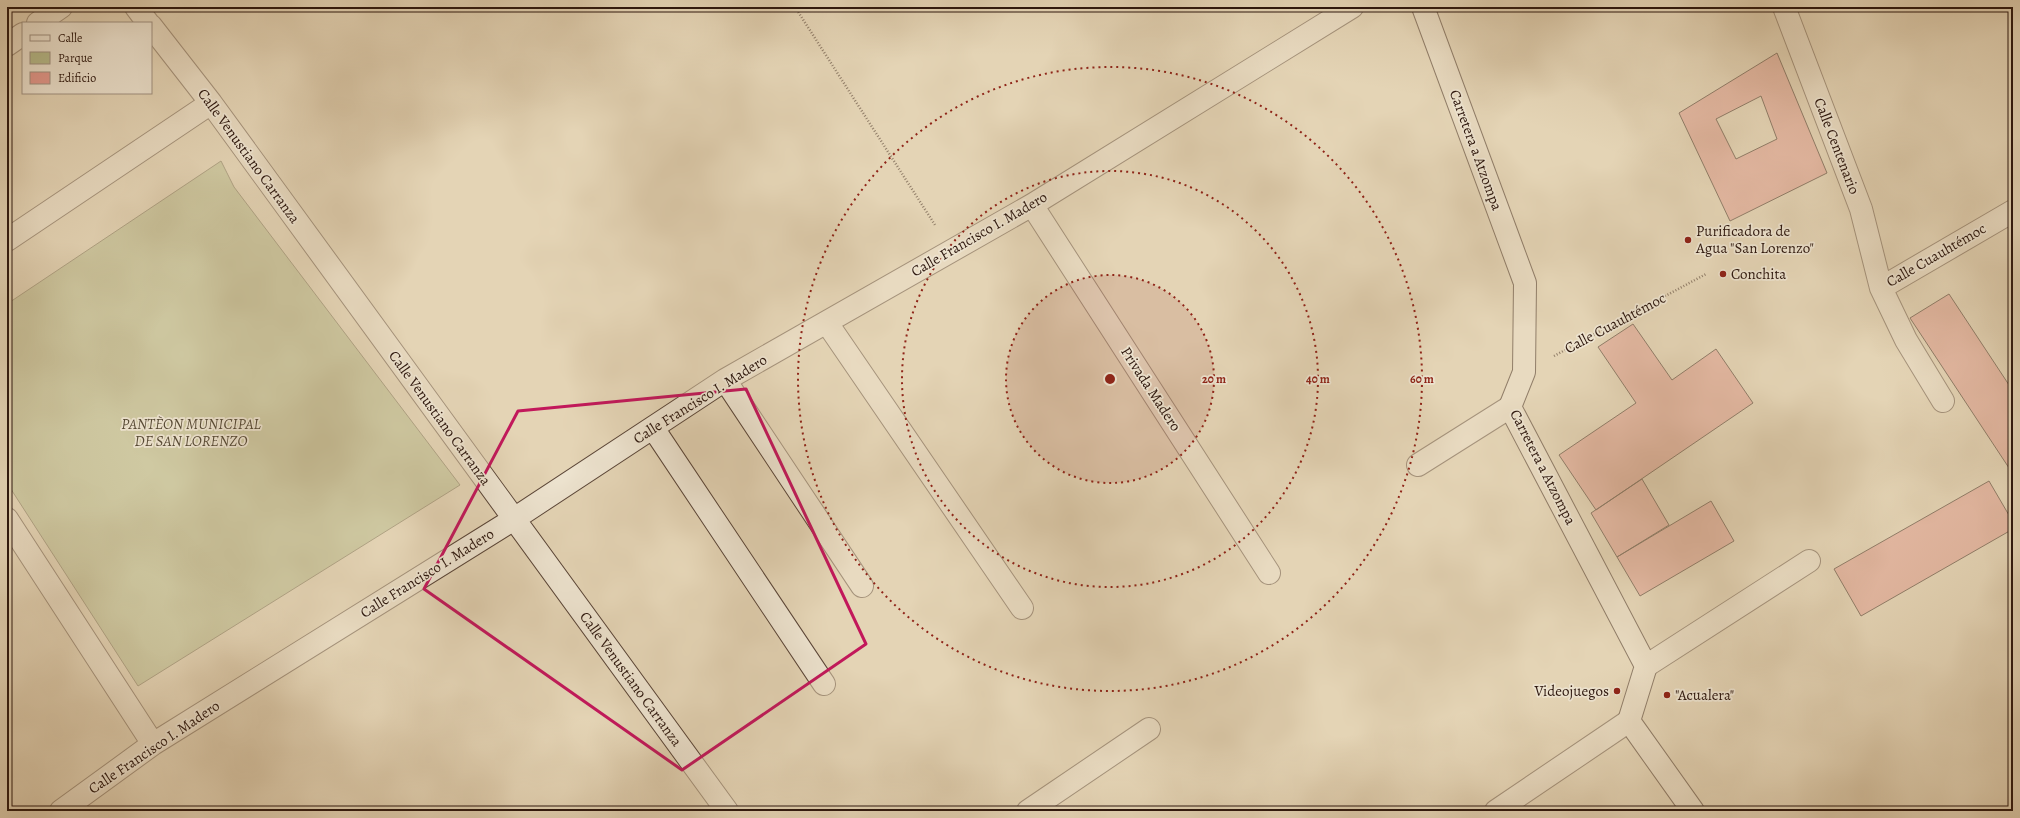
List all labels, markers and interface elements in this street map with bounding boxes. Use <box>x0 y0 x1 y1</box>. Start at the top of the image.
legend <box>22 22 152 94</box>
text: Calle <box>58 30 82 46</box>
text: Parque <box>58 50 93 66</box>
text: Edificio <box>58 70 96 86</box>
street label: Calle Venustiano Carranza <box>193 85 305 227</box>
street label: Carretera a Atzompa <box>1445 87 1507 213</box>
street label: Calle Centenario <box>1809 95 1865 197</box>
street label: Calle Francisco I. Madero <box>907 187 1051 281</box>
street label: Calle Cuauhtémoc <box>1883 218 1989 292</box>
place label: Purificadora de Agua "San Lorenzo" <box>1695 221 1814 258</box>
marker: Purificadora de Agua "San Lorenzo" <box>1683 235 1693 245</box>
place label: Conchita <box>1731 264 1786 284</box>
marker: Conchita <box>1718 269 1728 279</box>
street label: Calle Cuauhtémoc <box>1561 288 1669 358</box>
street label: Privada Madero <box>1116 343 1186 435</box>
street label: Calle Venustiano Carranza <box>384 347 496 489</box>
street label: Calle Francisco I. Madero <box>629 350 771 448</box>
text: 20 m <box>1202 371 1226 387</box>
text: 40 m <box>1306 371 1330 387</box>
text: 60 m <box>1410 371 1434 387</box>
centre of rings <box>1103 372 1117 386</box>
street label: Carretera a Atzompa <box>1505 406 1581 528</box>
park label: PANTÈON MUNICIPAL DE SAN LORENZO <box>121 414 262 451</box>
street label: Calle Francisco I. Madero <box>356 524 498 622</box>
street label: Calle Venustiano Carranza <box>575 608 687 750</box>
place label: Videojuegos <box>1534 681 1609 701</box>
place label: "Acualera" <box>1675 685 1734 705</box>
marker: Videojuegos <box>1612 686 1622 696</box>
marker: "Acualera" <box>1662 690 1672 700</box>
street label: Calle Francisco I. Madero <box>84 696 224 798</box>

